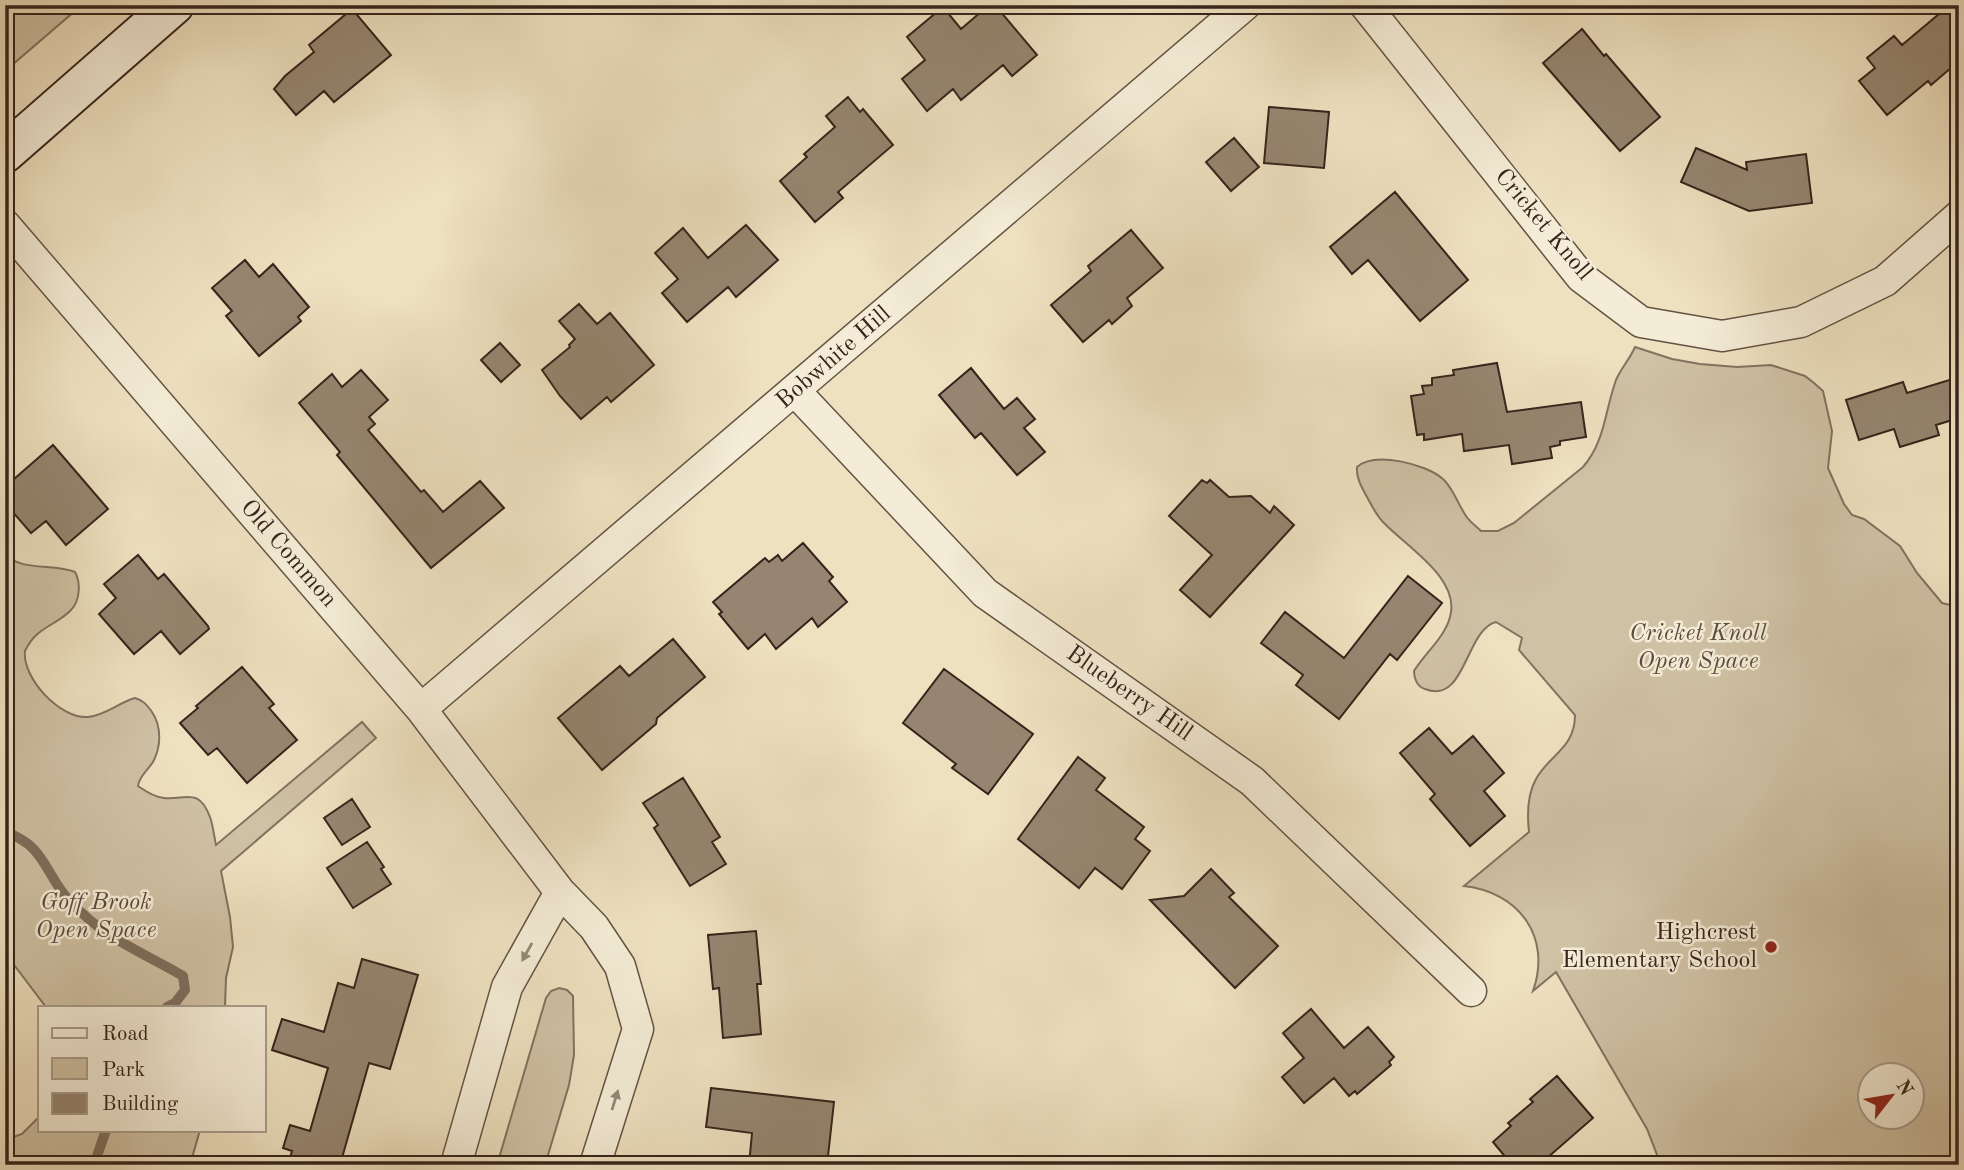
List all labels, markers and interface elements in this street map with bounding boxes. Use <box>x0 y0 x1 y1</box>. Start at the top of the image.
street label: Cricket Knoll <box>1490 165 1596 285</box>
street label: Bobwhite Hill <box>772 302 896 414</box>
street label: Old Common <box>235 496 341 612</box>
park label: Cricket Knoll Open Space <box>1629 622 1767 674</box>
street label: Blueberry Hill <box>1062 642 1196 746</box>
park label: Goff Brook Open Space <box>35 891 157 943</box>
place label: Highcrest Elementary School <box>1562 921 1757 973</box>
marker: Highcrest Elementary School <box>1763 939 1779 955</box>
one-way arrow <box>521 942 533 962</box>
legend <box>38 1006 266 1132</box>
text: Road <box>102 1024 149 1045</box>
text: Park <box>102 1060 145 1081</box>
north arrow <box>1856 1062 1926 1132</box>
text: N <box>1892 1077 1916 1100</box>
one-way arrow <box>611 1089 621 1110</box>
text: Building <box>102 1094 179 1115</box>

